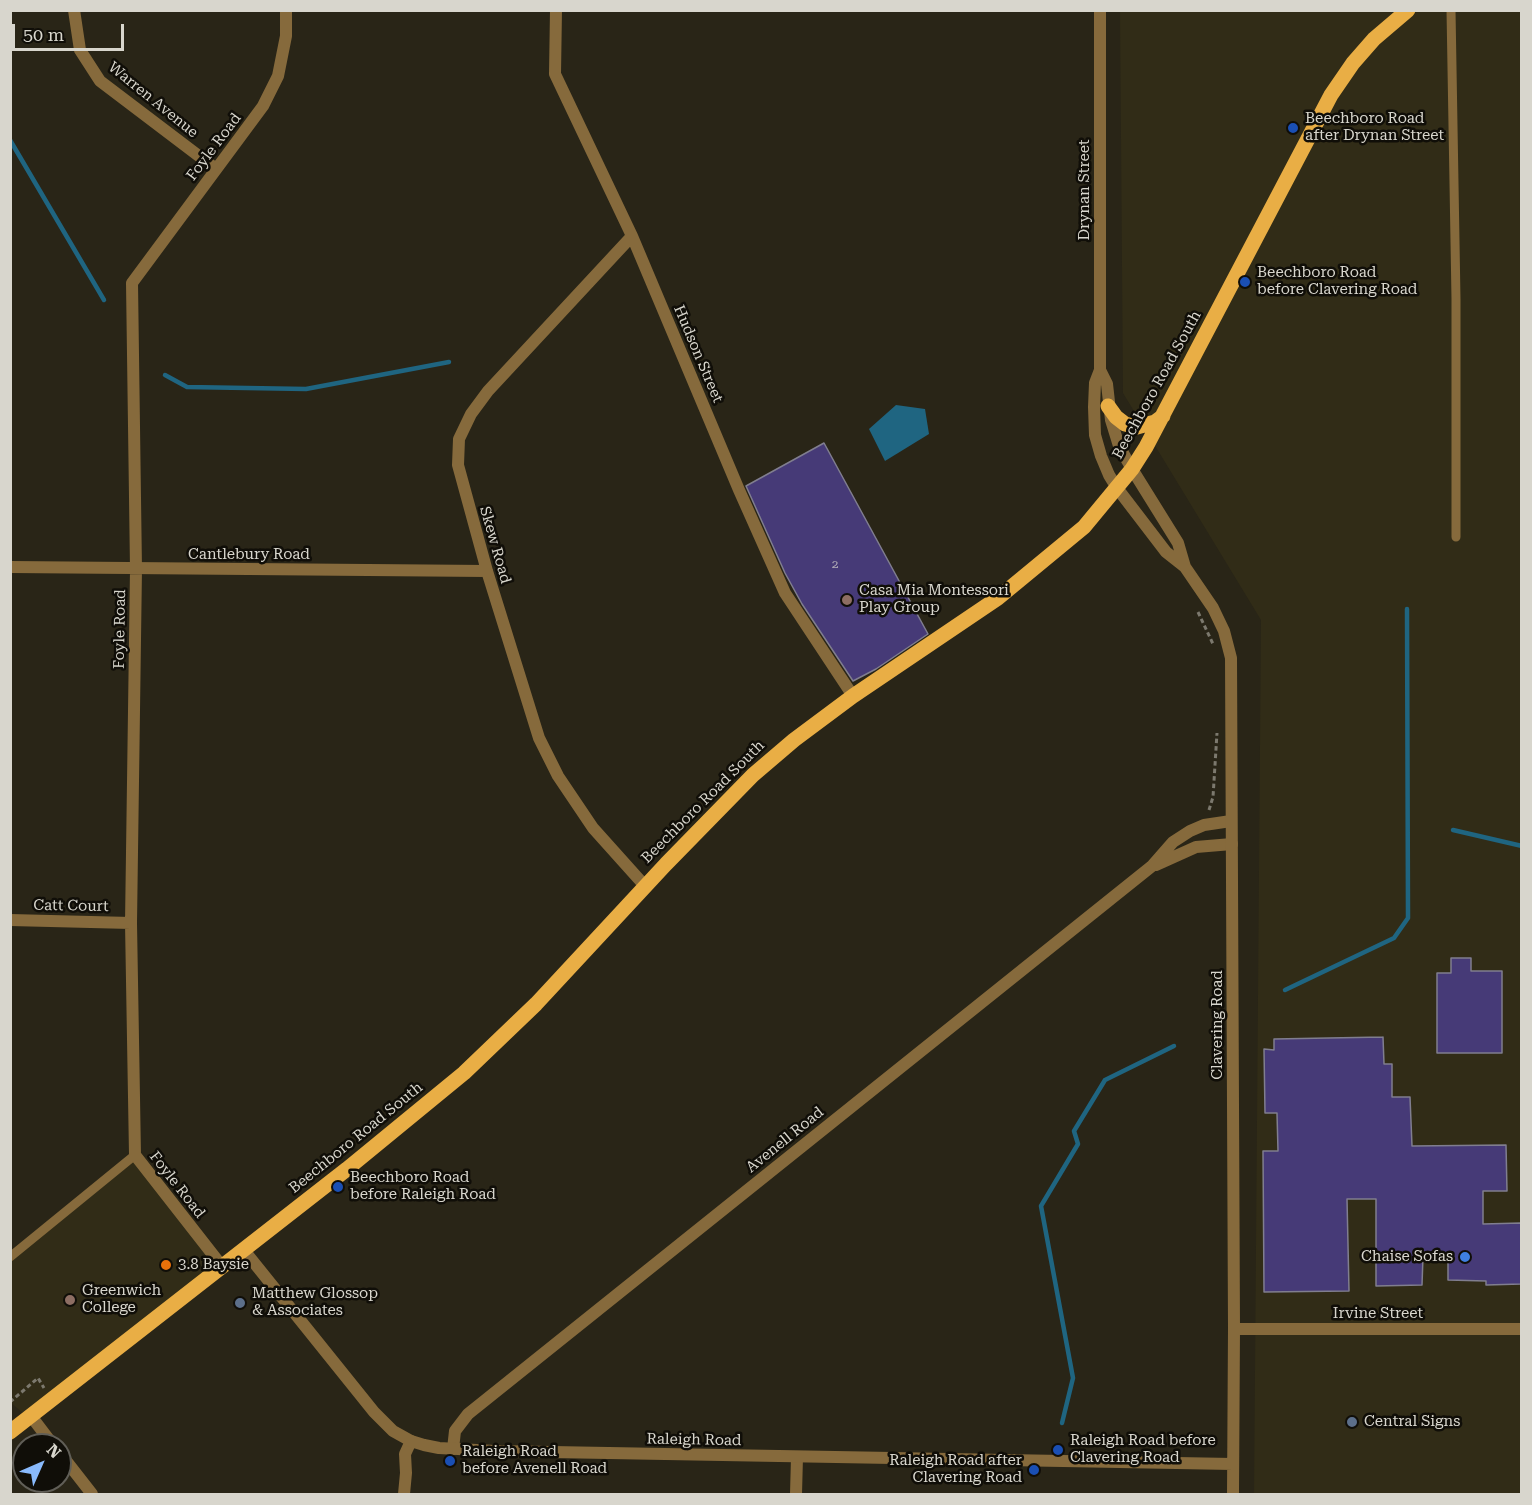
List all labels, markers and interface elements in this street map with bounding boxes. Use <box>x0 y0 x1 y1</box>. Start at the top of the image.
scale bar <box>15 12 128 50</box>
text: 50 m <box>23 24 64 45</box>
street label: Warren Avenue <box>104 58 202 142</box>
street label: Foyle Road <box>183 110 245 184</box>
place label: Beechboro Road after Drynan Street <box>1305 110 1444 145</box>
marker: Beechboro Road after Drynan Street <box>1286 121 1300 135</box>
street label: Drynan Street <box>1076 139 1094 241</box>
place label: Beechboro Road before Clavering Road <box>1257 264 1417 299</box>
marker: Beechboro Road before Clavering Road <box>1238 275 1252 289</box>
street label: Hudson Street <box>669 303 727 405</box>
street label: Beechboro Road South <box>1109 308 1205 462</box>
street label: Skew Road <box>475 504 515 586</box>
street label: Cantlebury Road <box>188 546 310 564</box>
house number: 2 <box>832 557 838 571</box>
place label: Casa Mia Montessori Play Group <box>859 582 1009 617</box>
street label: Foyle Road <box>110 589 130 669</box>
marker: Casa Mia Montessori Play Group <box>840 593 854 607</box>
street label: Beechboro Road South <box>638 737 768 867</box>
street label: Catt Court <box>33 896 109 916</box>
street label: Clavering Road <box>1209 970 1227 1080</box>
street label: Beechboro Road South <box>286 1079 426 1197</box>
street label: Avenell Road <box>743 1103 827 1177</box>
street label: Foyle Road <box>145 1148 209 1222</box>
place label: Beechboro Road before Raleigh Road <box>350 1169 496 1204</box>
marker: Beechboro Road before Raleigh Road <box>331 1180 345 1194</box>
place label: Chaise Sofas <box>1361 1248 1453 1266</box>
marker: Chaise Sofas <box>1458 1250 1472 1264</box>
place label: 3.8 Baysie <box>178 1256 249 1274</box>
marker: 3.8 Baysie <box>159 1258 173 1272</box>
place label: Greenwich College <box>82 1282 161 1317</box>
place label: Matthew Glossop & Associates <box>252 1285 378 1320</box>
marker: Greenwich College <box>63 1293 77 1307</box>
marker: Matthew Glossop & Associates <box>233 1296 247 1310</box>
street label: Irvine Street <box>1333 1305 1423 1323</box>
place label: Central Signs <box>1364 1413 1460 1431</box>
marker: Central Signs <box>1345 1415 1359 1429</box>
street label: Raleigh Road <box>646 1430 742 1450</box>
place label: Raleigh Road before Clavering Road <box>1070 1432 1216 1467</box>
north arrow <box>12 1433 72 1493</box>
text: N <box>43 1440 65 1462</box>
place label: Raleigh Road before Avenell Road <box>462 1443 607 1478</box>
marker: Raleigh Road before Clavering Road <box>1051 1443 1065 1457</box>
place label: Raleigh Road after Clavering Road <box>889 1452 1022 1487</box>
marker: Raleigh Road before Avenell Road <box>443 1454 457 1468</box>
marker: Raleigh Road after Clavering Road <box>1027 1463 1041 1477</box>

